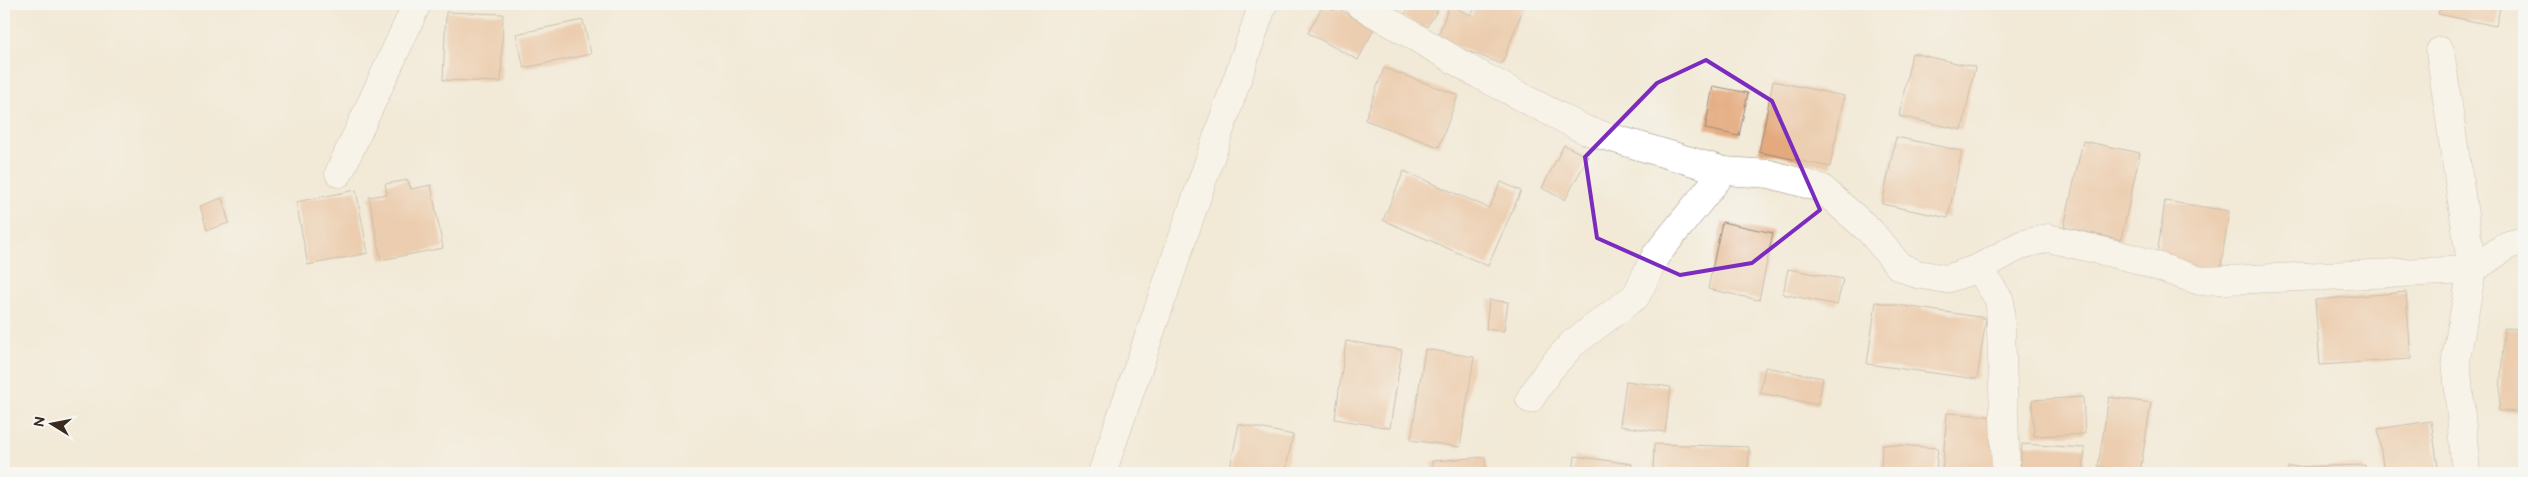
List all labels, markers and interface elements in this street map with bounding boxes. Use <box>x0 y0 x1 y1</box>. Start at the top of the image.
north arrow <box>28 400 78 450</box>
text: N <box>30 415 49 428</box>

